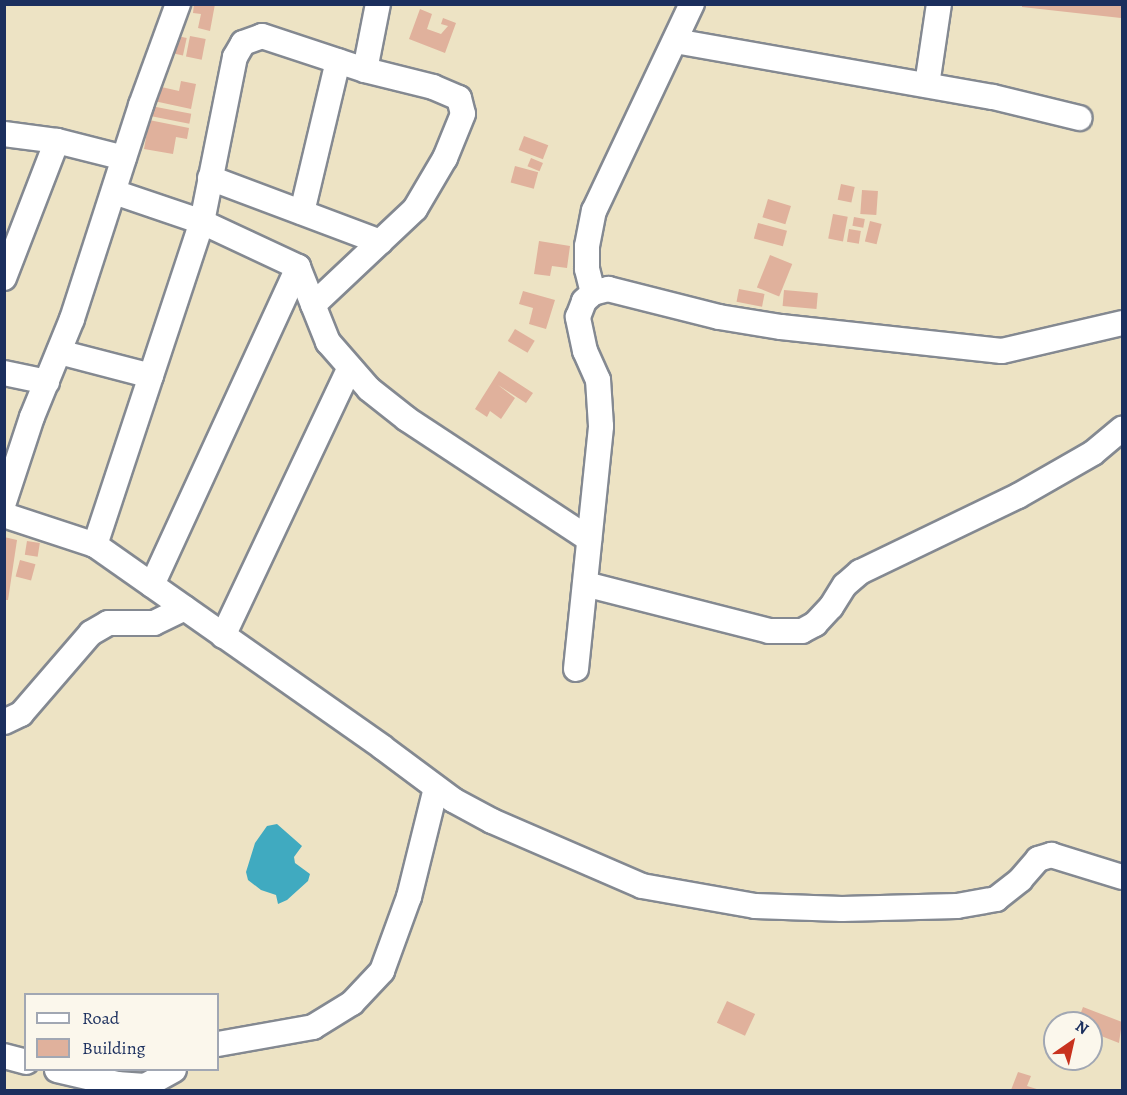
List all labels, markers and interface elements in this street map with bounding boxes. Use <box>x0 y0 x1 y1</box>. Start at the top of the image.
legend <box>24 993 219 1071</box>
text: Road <box>82 1006 119 1030</box>
north arrow <box>1043 1011 1103 1071</box>
text: N <box>1071 1015 1093 1040</box>
text: Building <box>82 1036 146 1060</box>

